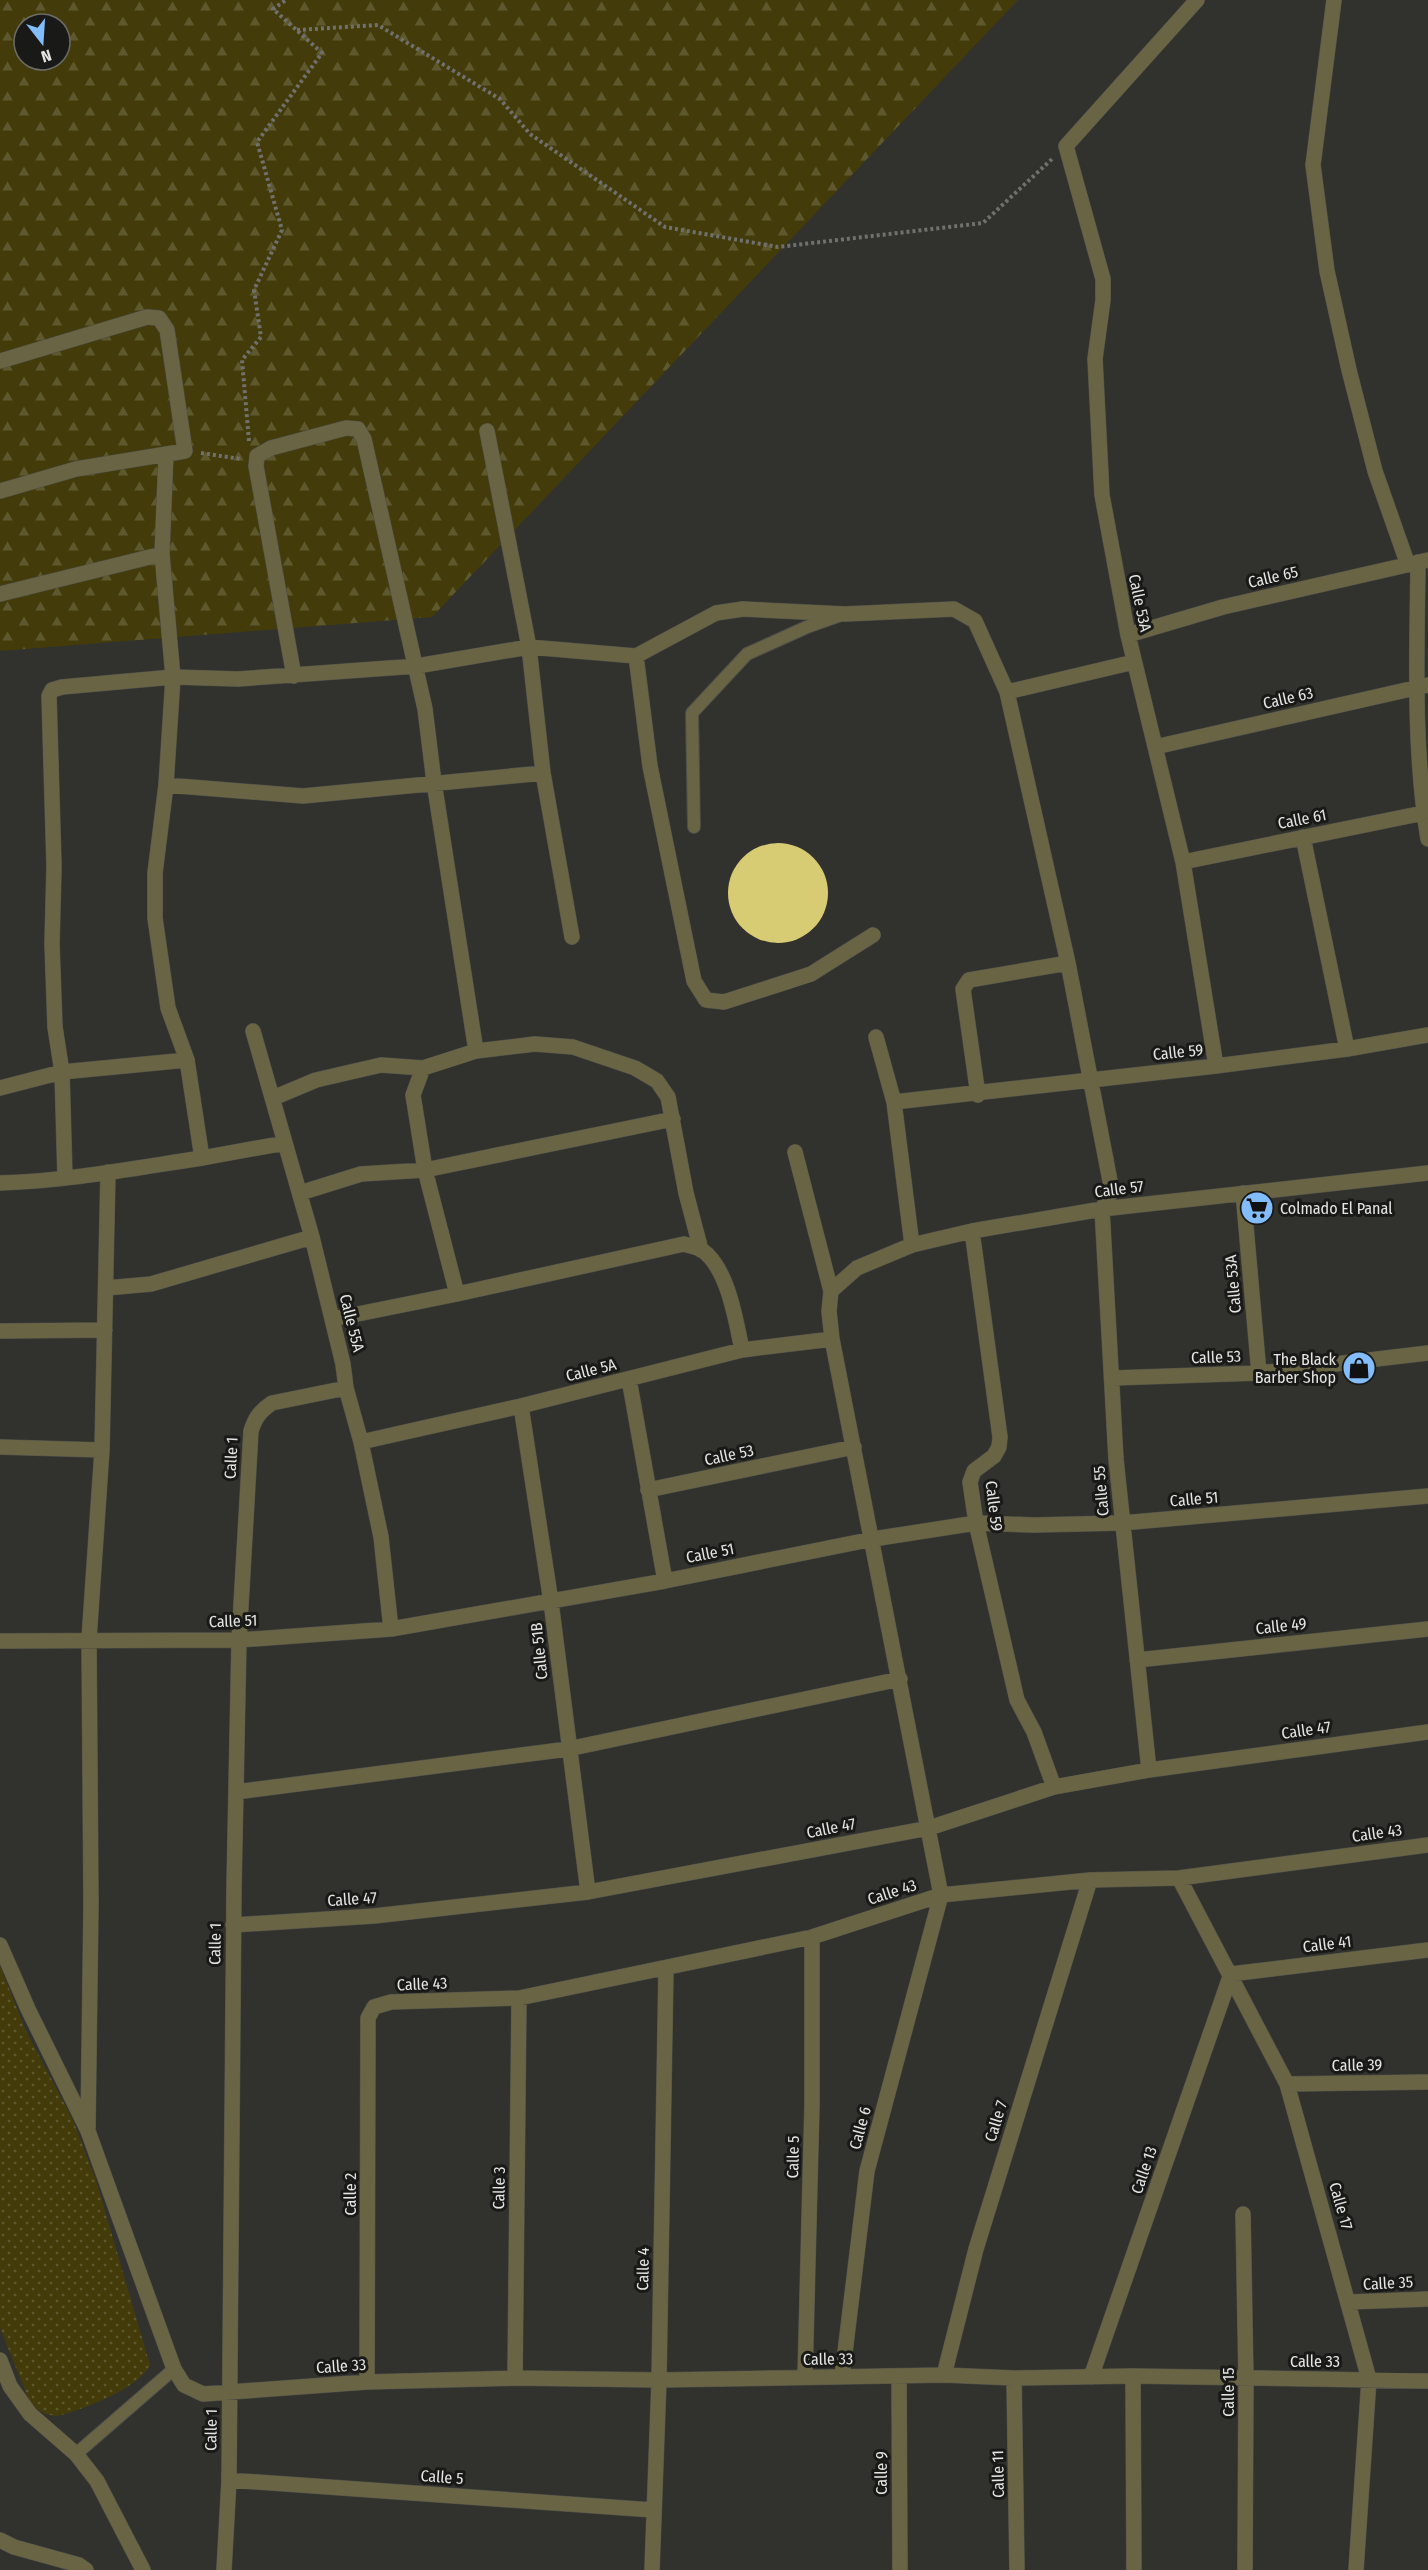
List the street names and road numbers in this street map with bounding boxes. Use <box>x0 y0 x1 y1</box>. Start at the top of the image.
street label: Calle 65 <box>1246 562 1300 592</box>
street label: Calle 53A <box>1125 572 1155 634</box>
street label: Calle 63 <box>1261 683 1315 713</box>
street label: Calle 61 <box>1276 805 1328 833</box>
street label: Calle 59 <box>1152 1040 1204 1064</box>
street label: Calle 57 <box>1093 1177 1145 1201</box>
street label: Calle 53A <box>1221 1253 1245 1314</box>
street label: Calle 55A <box>336 1292 368 1354</box>
street label: Calle 53 <box>1191 1347 1241 1367</box>
street label: Calle 5A <box>564 1354 619 1385</box>
street label: Calle 1 <box>220 1437 242 1479</box>
street label: Calle 53 <box>703 1440 755 1470</box>
street label: Calle 55 <box>1089 1465 1113 1517</box>
street label: Calle 59 <box>981 1480 1007 1532</box>
street label: Calle 51 <box>1169 1487 1219 1511</box>
street label: Calle 51 <box>684 1539 736 1567</box>
street label: Calle 51 <box>208 1611 258 1631</box>
street label: Calle 49 <box>1255 1614 1308 1638</box>
street label: Calle 51B <box>527 1621 551 1680</box>
street label: Calle 47 <box>1280 1717 1332 1743</box>
street label: Calle 47 <box>805 1814 858 1842</box>
street label: Calle 43 <box>1351 1820 1403 1846</box>
street label: Calle 43 <box>865 1875 919 1909</box>
street label: Calle 47 <box>327 1888 378 1910</box>
street label: Calle 1 <box>205 1923 225 1965</box>
street label: Calle 41 <box>1302 1932 1352 1956</box>
street label: Calle 43 <box>396 1974 448 1994</box>
street label: Calle 39 <box>1332 2055 1383 2075</box>
street label: Calle 7 <box>981 2098 1011 2144</box>
street label: Calle 6 <box>845 2104 875 2152</box>
street label: Calle 5 <box>783 2135 803 2179</box>
street label: Calle 13 <box>1127 2144 1161 2196</box>
street label: Calle 3 <box>489 2166 509 2210</box>
street label: Calle 2 <box>341 2173 360 2215</box>
street label: Calle 17 <box>1325 2180 1357 2232</box>
street label: Calle 4 <box>633 2247 653 2291</box>
street label: Calle 35 <box>1362 2272 1414 2294</box>
street label: Calle 33 <box>803 2349 853 2369</box>
street label: Calle 33 <box>1290 2352 1340 2371</box>
street label: Calle 33 <box>315 2355 367 2377</box>
street label: Calle 15 <box>1219 2367 1238 2417</box>
street label: Calle 1 <box>201 2409 221 2451</box>
street label: Calle 11 <box>988 2450 1008 2498</box>
street label: Calle 9 <box>872 2451 891 2495</box>
street label: Calle 5 <box>420 2466 464 2488</box>

